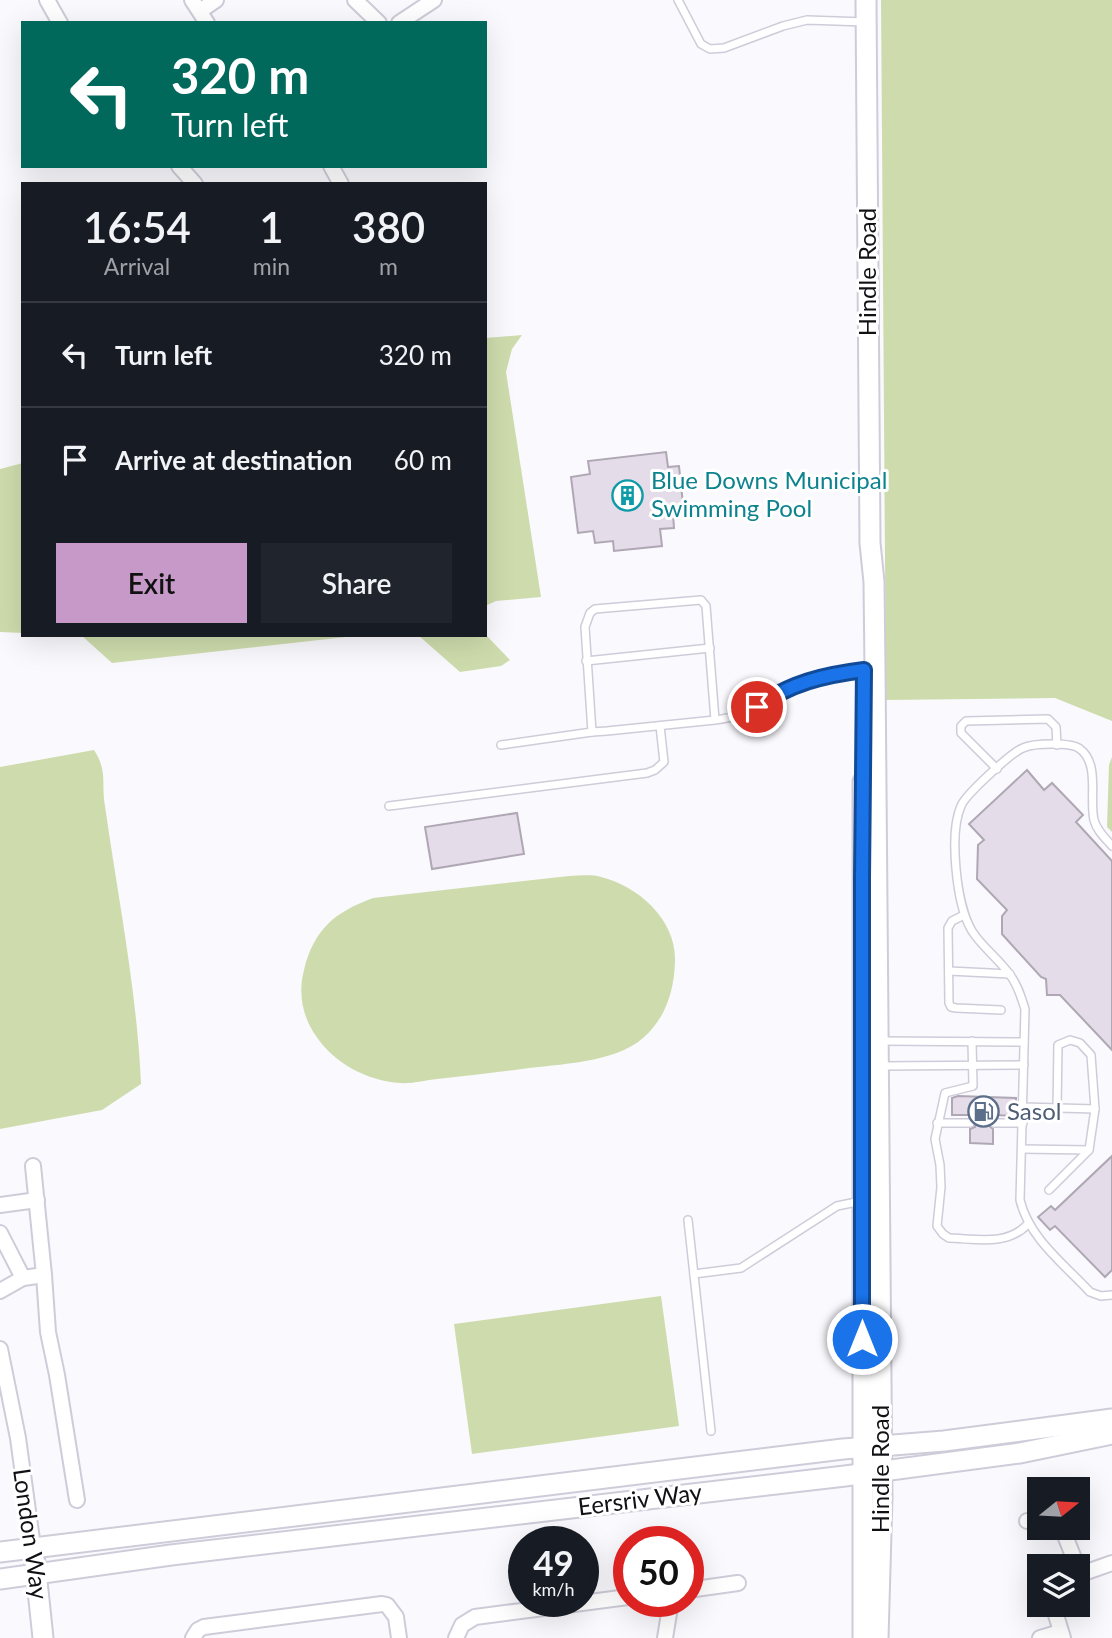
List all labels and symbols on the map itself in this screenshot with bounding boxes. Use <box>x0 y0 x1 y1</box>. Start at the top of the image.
street label: Hindle Road <box>852 208 881 336</box>
place label: Blue Downs Municipal Swimming Pool <box>651 465 887 522</box>
building icon: Blue Downs Municipal Swimming Pool <box>611 478 645 512</box>
pin <box>727 677 787 737</box>
fuel station icon: Sasol <box>967 1095 1001 1129</box>
place label: Sasol <box>1007 1096 1061 1125</box>
position arrow <box>825 1302 899 1376</box>
street label: Hindle Road <box>865 1405 894 1533</box>
street label: London Way <box>8 1466 55 1602</box>
street label: Eersriv Way <box>576 1476 704 1520</box>
north arrow <box>1027 1477 1090 1540</box>
speed limit sign: 50 <box>613 1526 704 1617</box>

